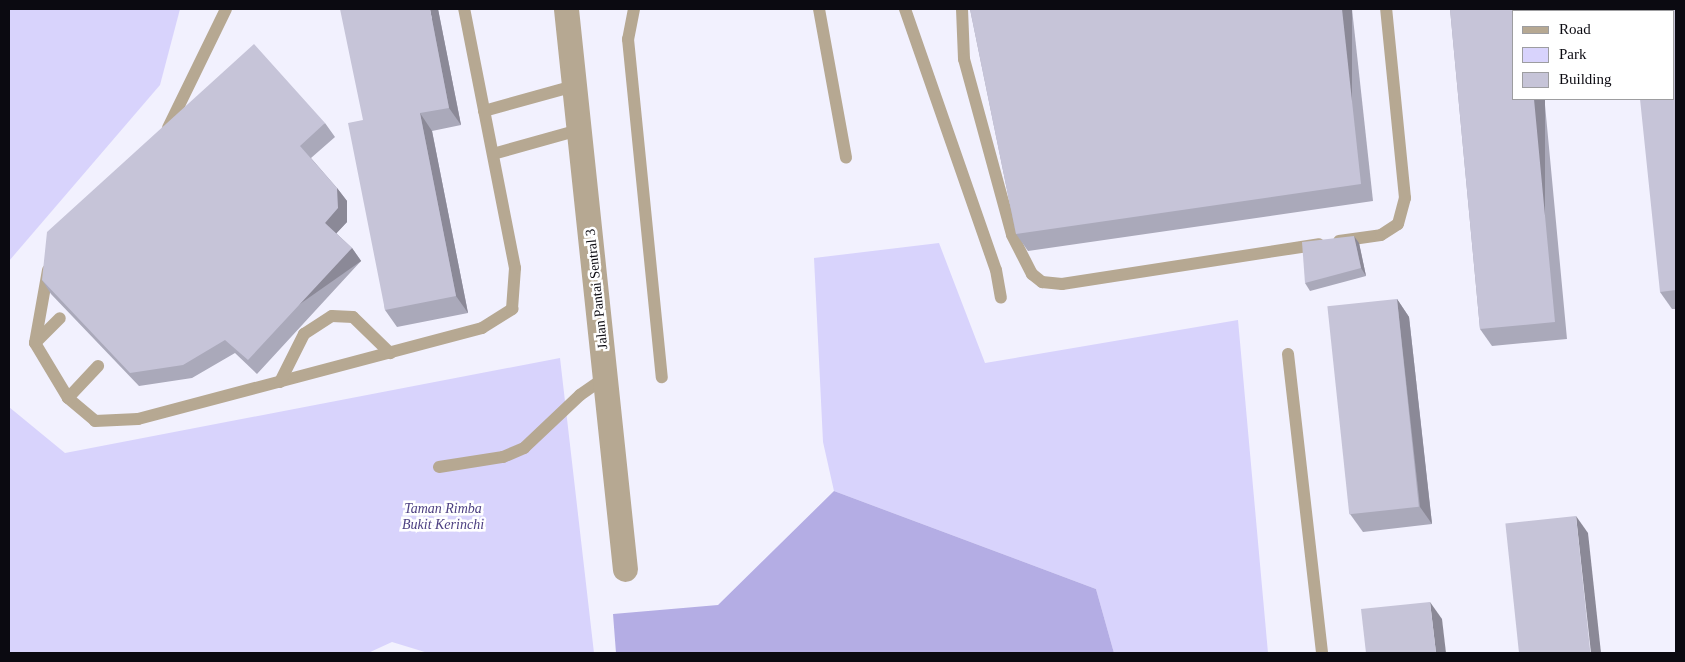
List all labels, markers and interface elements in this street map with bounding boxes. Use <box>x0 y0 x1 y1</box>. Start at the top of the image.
legend <box>1512 10 1675 100</box>
text: Road <box>1559 21 1591 37</box>
text: Park <box>1559 46 1587 62</box>
text: Building <box>1559 71 1612 87</box>
street label: Jalan Pantai Sentral 3 <box>582 228 612 350</box>
park label: Taman Rimba Bukit Kerinchi <box>402 501 484 534</box>

